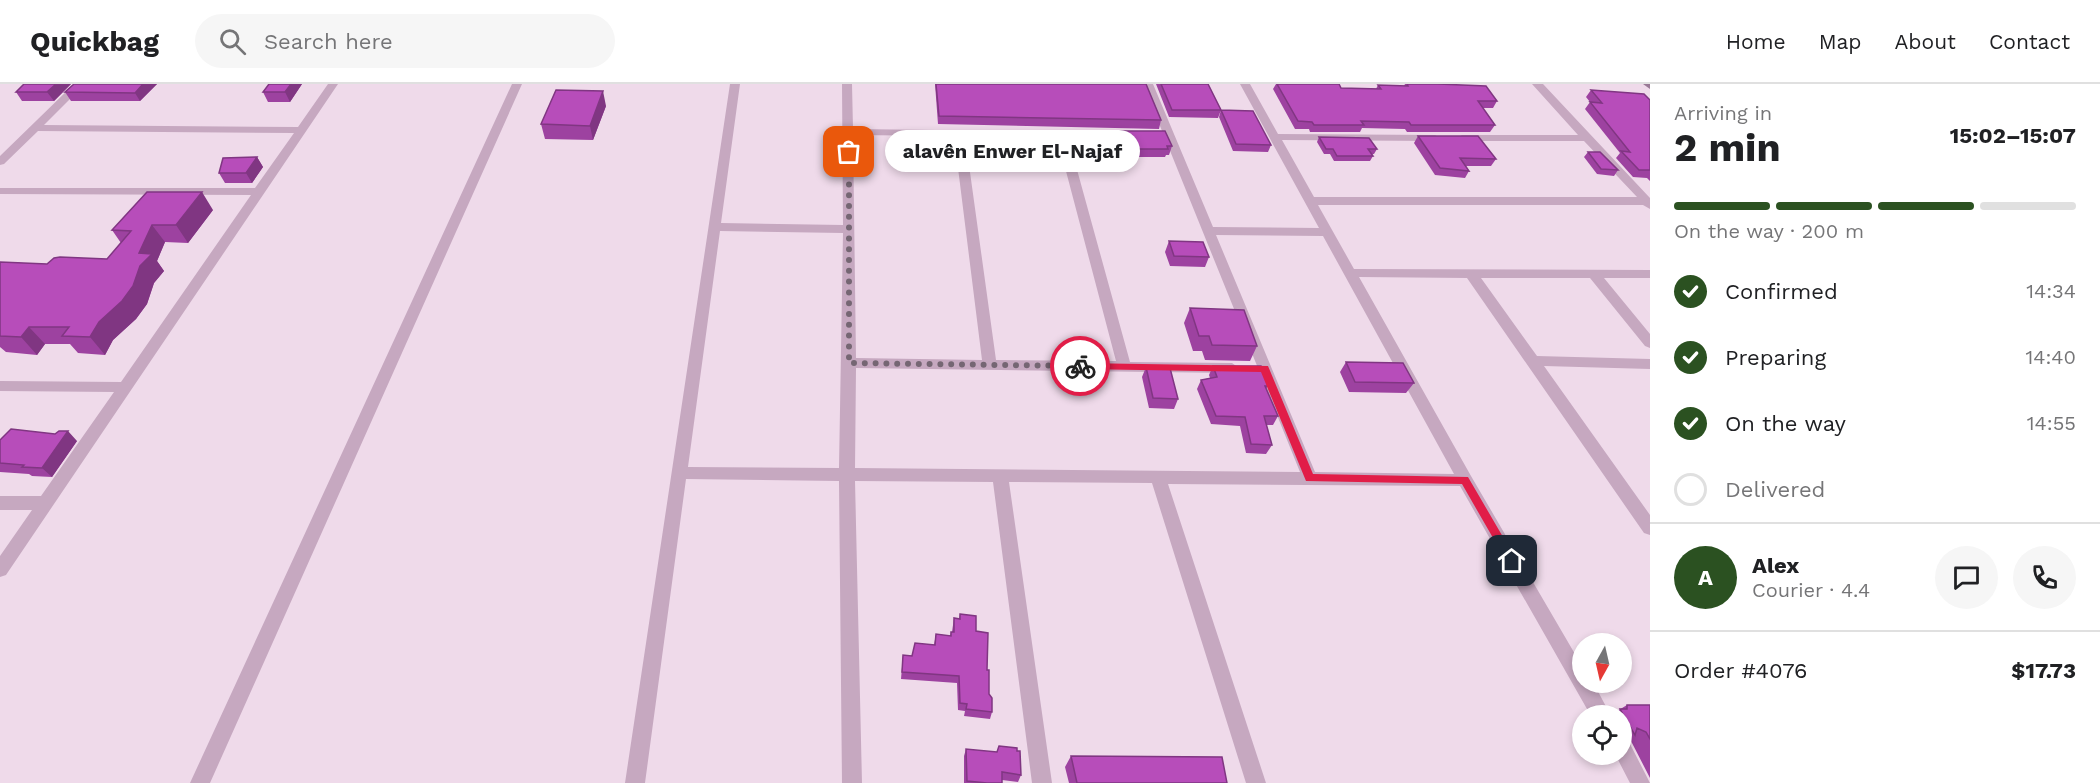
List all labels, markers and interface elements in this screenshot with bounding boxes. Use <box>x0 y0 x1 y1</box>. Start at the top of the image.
search box <box>195 14 615 68</box>
text: Quickbag <box>30 25 159 58</box>
icon: search <box>216 25 249 58</box>
text: Search here <box>264 29 393 54</box>
text: Home <box>1726 29 1786 54</box>
text: Map <box>1819 29 1862 54</box>
text: About <box>1895 29 1956 54</box>
text: Contact <box>1989 29 2070 54</box>
text: Arriving in <box>1674 101 1772 125</box>
text: 15:02–15:07 <box>1950 123 2076 148</box>
text: 2 min <box>1674 125 1781 170</box>
pin <box>823 126 874 177</box>
callout: alavên Enwer El-Najaf <box>885 131 1140 173</box>
icon: bag <box>832 135 865 168</box>
text: alavên Enwer El-Najaf <box>903 139 1122 163</box>
text: On the way · 200 m <box>1674 219 1864 243</box>
icon: check <box>1674 275 1707 308</box>
text: Confirmed <box>1725 279 1838 304</box>
text: 14:34 <box>2026 279 2076 303</box>
courier <box>1050 336 1110 396</box>
icon: check <box>1674 341 1707 374</box>
text: Preparing <box>1725 345 1826 370</box>
text: 14:40 <box>2025 345 2076 369</box>
icon: bike <box>1064 350 1097 383</box>
icon: check <box>1674 407 1707 440</box>
text: On the way <box>1725 411 1846 436</box>
text: 14:55 <box>2027 411 2076 435</box>
text: Delivered <box>1725 477 1825 502</box>
pin <box>1486 535 1537 586</box>
icon: home <box>1495 544 1528 577</box>
button: chat <box>1935 546 1998 609</box>
button: phone <box>2013 546 2076 609</box>
text: Alex <box>1752 553 1799 578</box>
text: A <box>1698 565 1713 590</box>
text: Courier · 4.4 <box>1752 578 1870 602</box>
north arrow <box>1572 633 1632 693</box>
map controls <box>1572 633 1632 765</box>
text: Order #4076 <box>1674 658 1807 683</box>
text: $17.73 <box>2011 658 2076 683</box>
button: locate <box>1572 705 1632 765</box>

